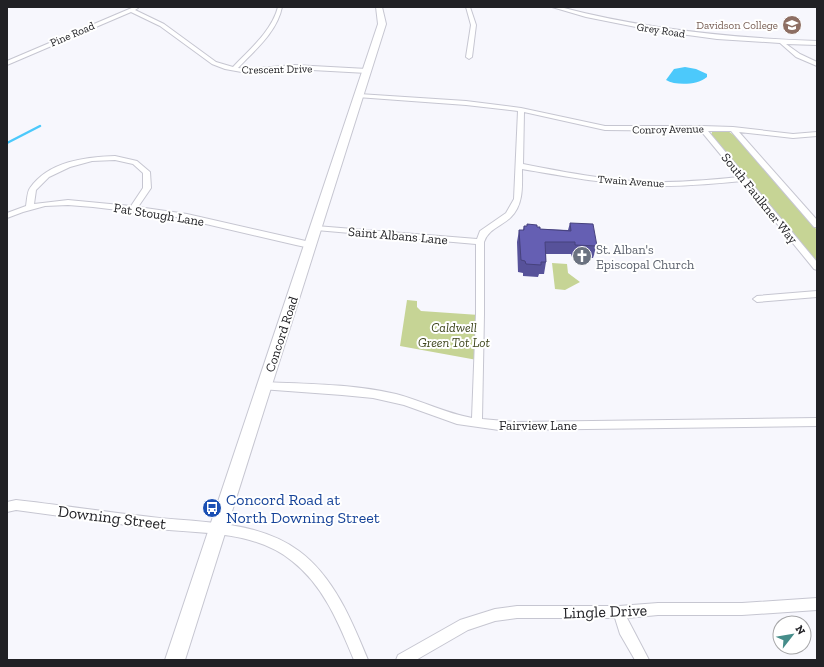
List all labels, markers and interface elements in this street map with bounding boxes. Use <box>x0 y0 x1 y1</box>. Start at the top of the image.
school or university icon: Davidson College <box>781 14 803 36</box>
street label: Pine Road <box>48 19 96 50</box>
place label: Davidson College <box>696 19 778 32</box>
street label: Grey Road <box>636 20 686 41</box>
street label: Crescent Drive <box>242 62 312 77</box>
street label: Conroy Avenue <box>632 122 704 137</box>
street label: South Faulkner Way <box>718 150 801 247</box>
street label: Twain Avenue <box>597 173 665 190</box>
street label: Pat Stough Lane <box>113 200 205 229</box>
street label: Saint Albans Lane <box>348 224 448 247</box>
place label: St. Alban's Episcopal Church <box>596 242 695 272</box>
church icon: St. Alban's Episcopal Church <box>571 245 593 267</box>
street label: Concord Road <box>262 294 301 374</box>
park label: Caldwell Green Tot Lot <box>418 320 491 350</box>
street label: Fairview Lane <box>499 418 577 433</box>
place label: Concord Road at North Downing Street <box>226 490 380 527</box>
bus stop icon: Concord Road at North Downing Street <box>201 497 223 519</box>
street label: Downing Street <box>57 501 167 534</box>
street label: Lingle Drive <box>563 601 647 622</box>
north arrow <box>772 615 812 655</box>
text: N <box>792 623 808 638</box>

